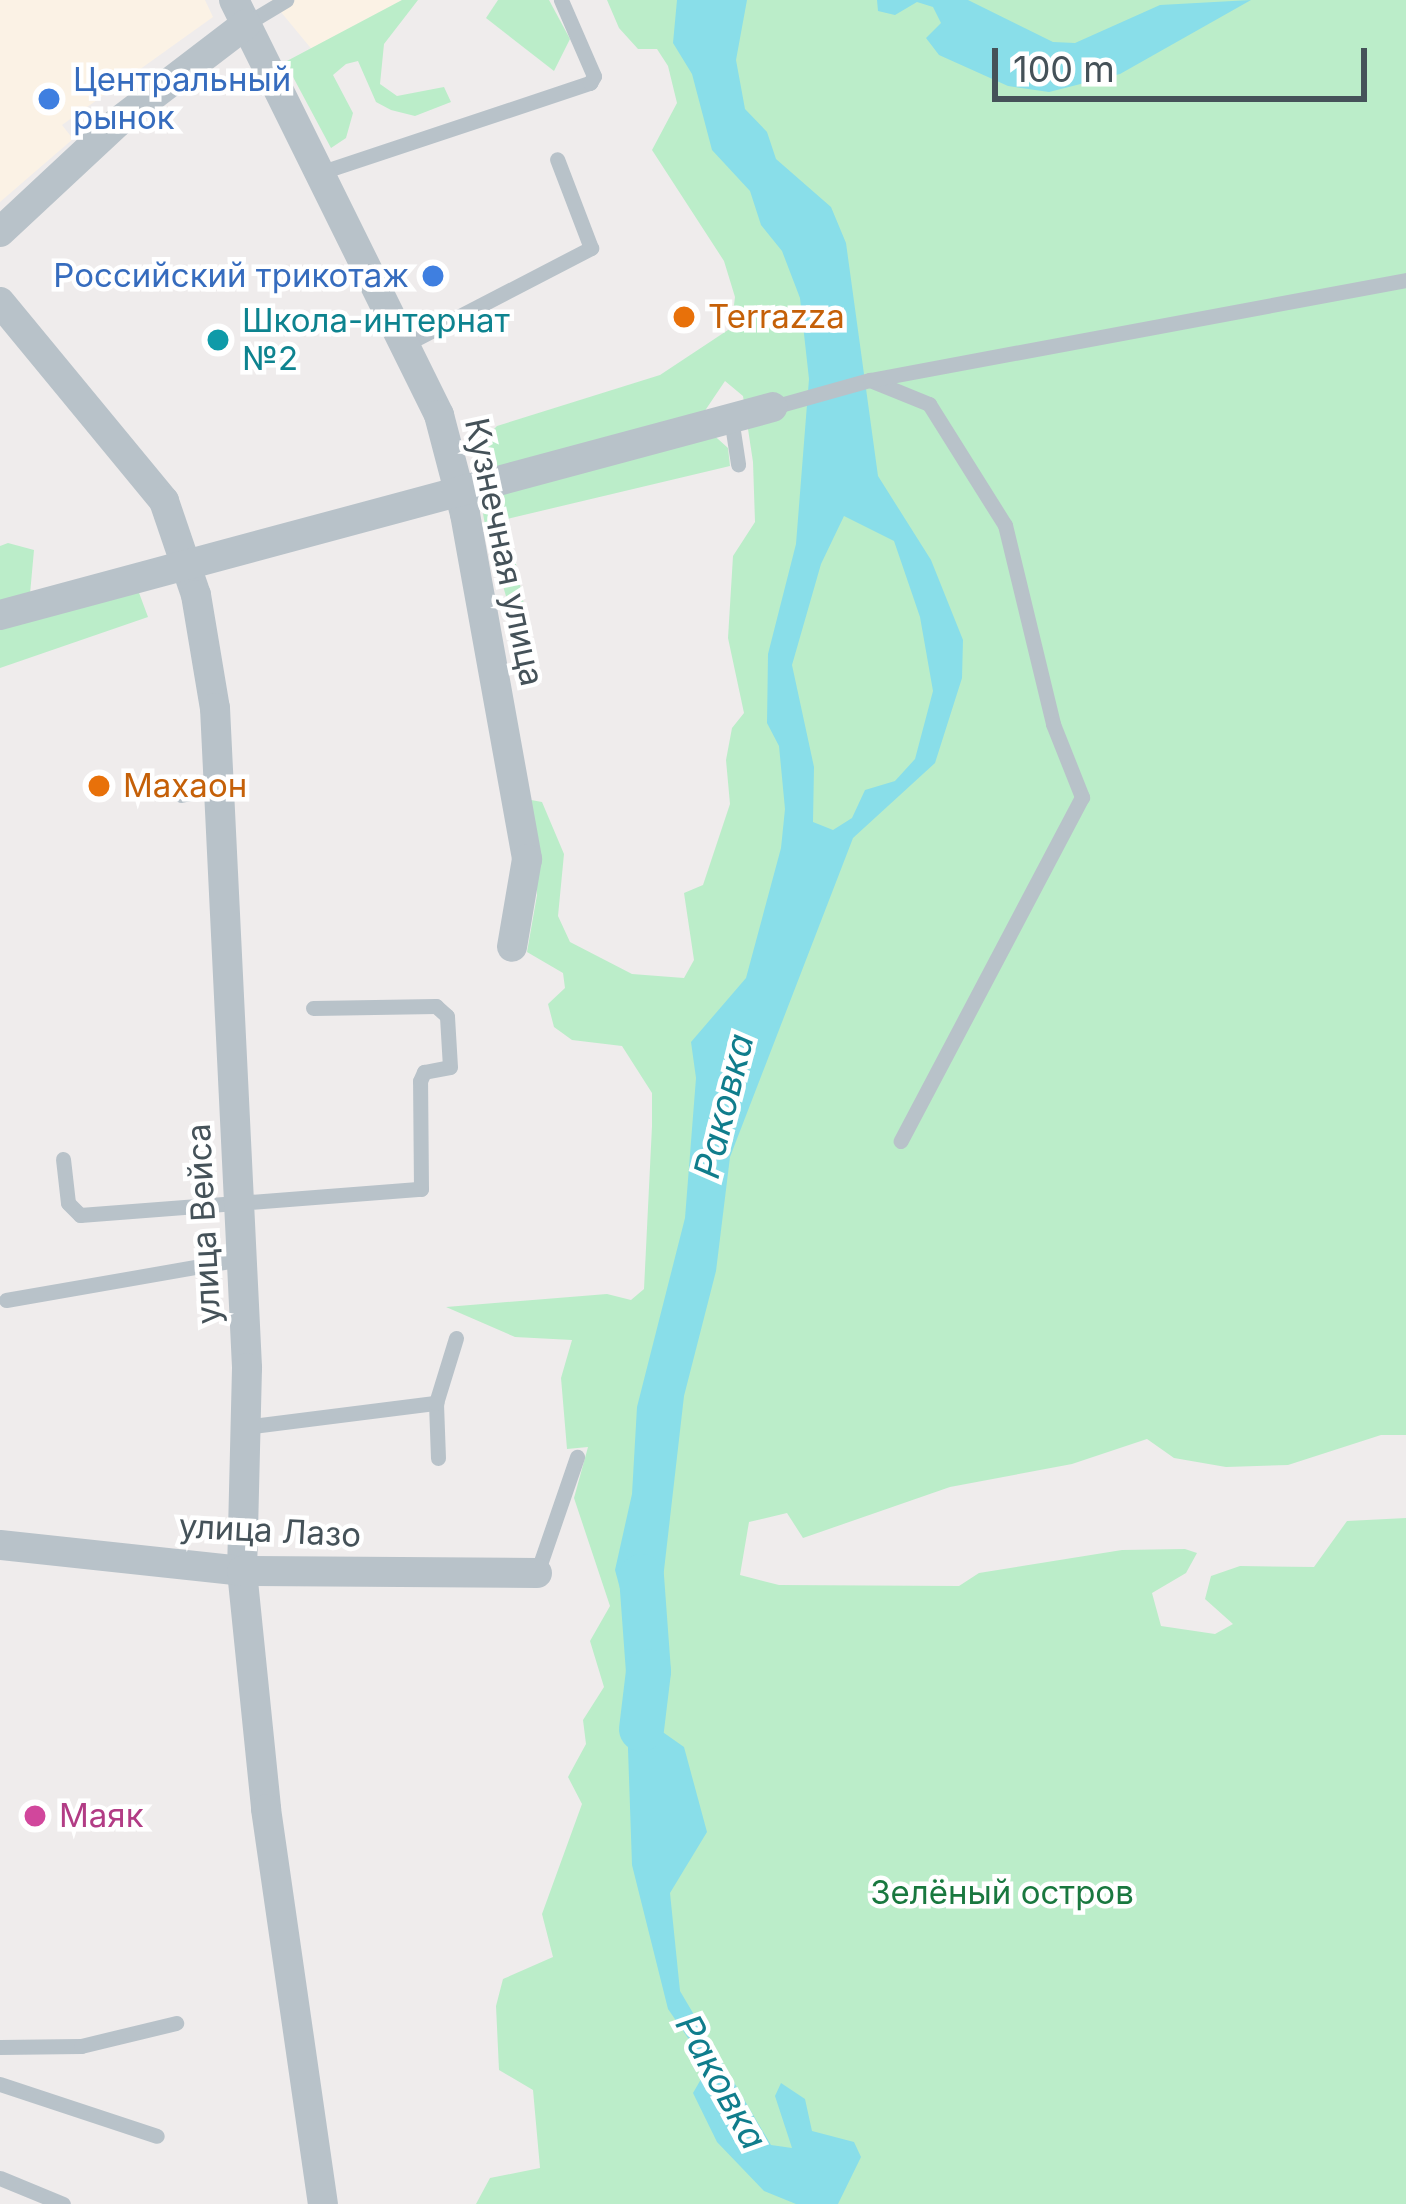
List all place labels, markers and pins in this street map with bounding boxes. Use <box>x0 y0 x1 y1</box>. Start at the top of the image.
place label: Центральный рынок <box>73 60 291 138</box>
marker: Центральный рынок <box>36 86 62 112</box>
place label: Российский трикотаж <box>53 256 409 296</box>
marker: Российский трикотаж <box>420 263 446 289</box>
place label: Terrazza <box>708 297 845 337</box>
place label: Школа-интернат №2 <box>242 301 510 379</box>
marker: Terrazza <box>671 304 697 330</box>
marker: Школа-интернат №2 <box>205 327 231 353</box>
place label: Махаон <box>123 766 247 806</box>
marker: Махаон <box>86 773 112 799</box>
place label: Маяк <box>59 1796 144 1836</box>
marker: Маяк <box>22 1803 48 1829</box>

